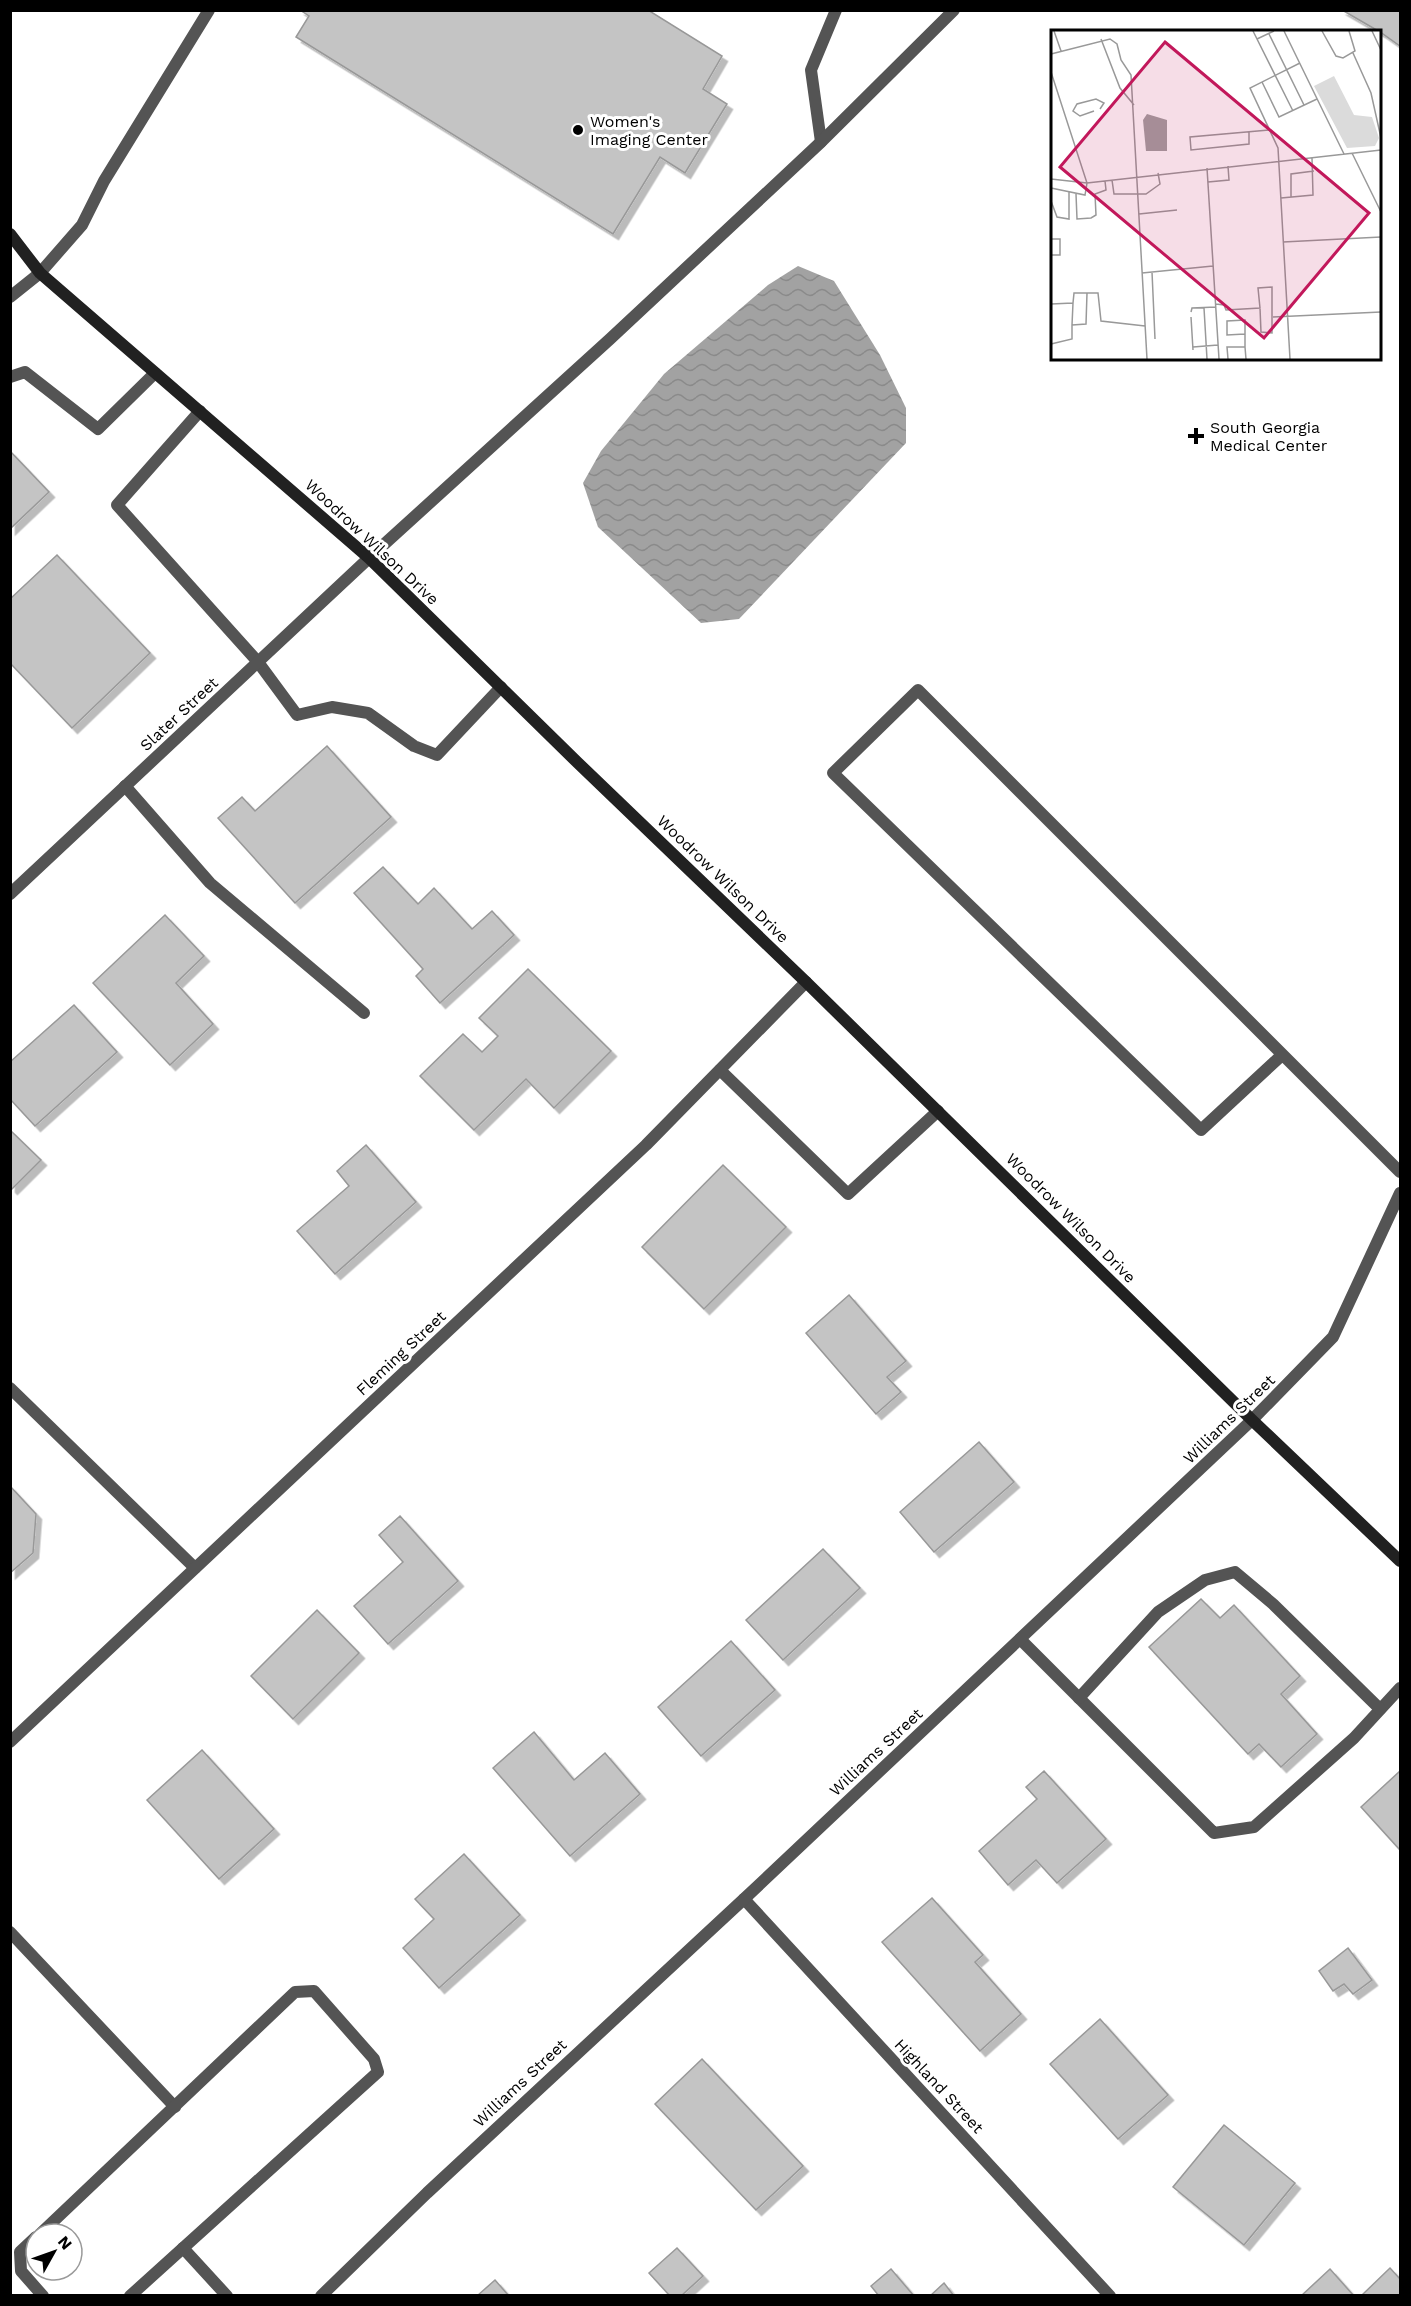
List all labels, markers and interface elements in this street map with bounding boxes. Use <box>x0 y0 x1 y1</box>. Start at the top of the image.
inset map <box>1051 30 1381 360</box>
place label: Women's Imaging Center <box>590 112 709 149</box>
marker: Women's Imaging Center <box>571 123 585 137</box>
place label: South Georgia Medical Center <box>1210 418 1328 455</box>
marker: South Georgia Medical Center <box>1187 427 1205 445</box>
street label: Woodrow Wilson Drive <box>301 475 443 609</box>
street label: Slater Street <box>136 673 222 755</box>
street label: Woodrow Wilson Drive <box>653 811 793 947</box>
street label: Woodrow Wilson Drive <box>1002 1149 1140 1287</box>
street label: Fleming Street <box>352 1306 450 1399</box>
street label: Williams Street <box>1179 1370 1279 1468</box>
street label: Williams Street <box>826 1704 927 1800</box>
street label: Williams Street <box>470 2035 571 2131</box>
street label: Highland Street <box>890 2035 988 2137</box>
north arrow <box>24 2222 84 2282</box>
text: N <box>54 2232 76 2253</box>

